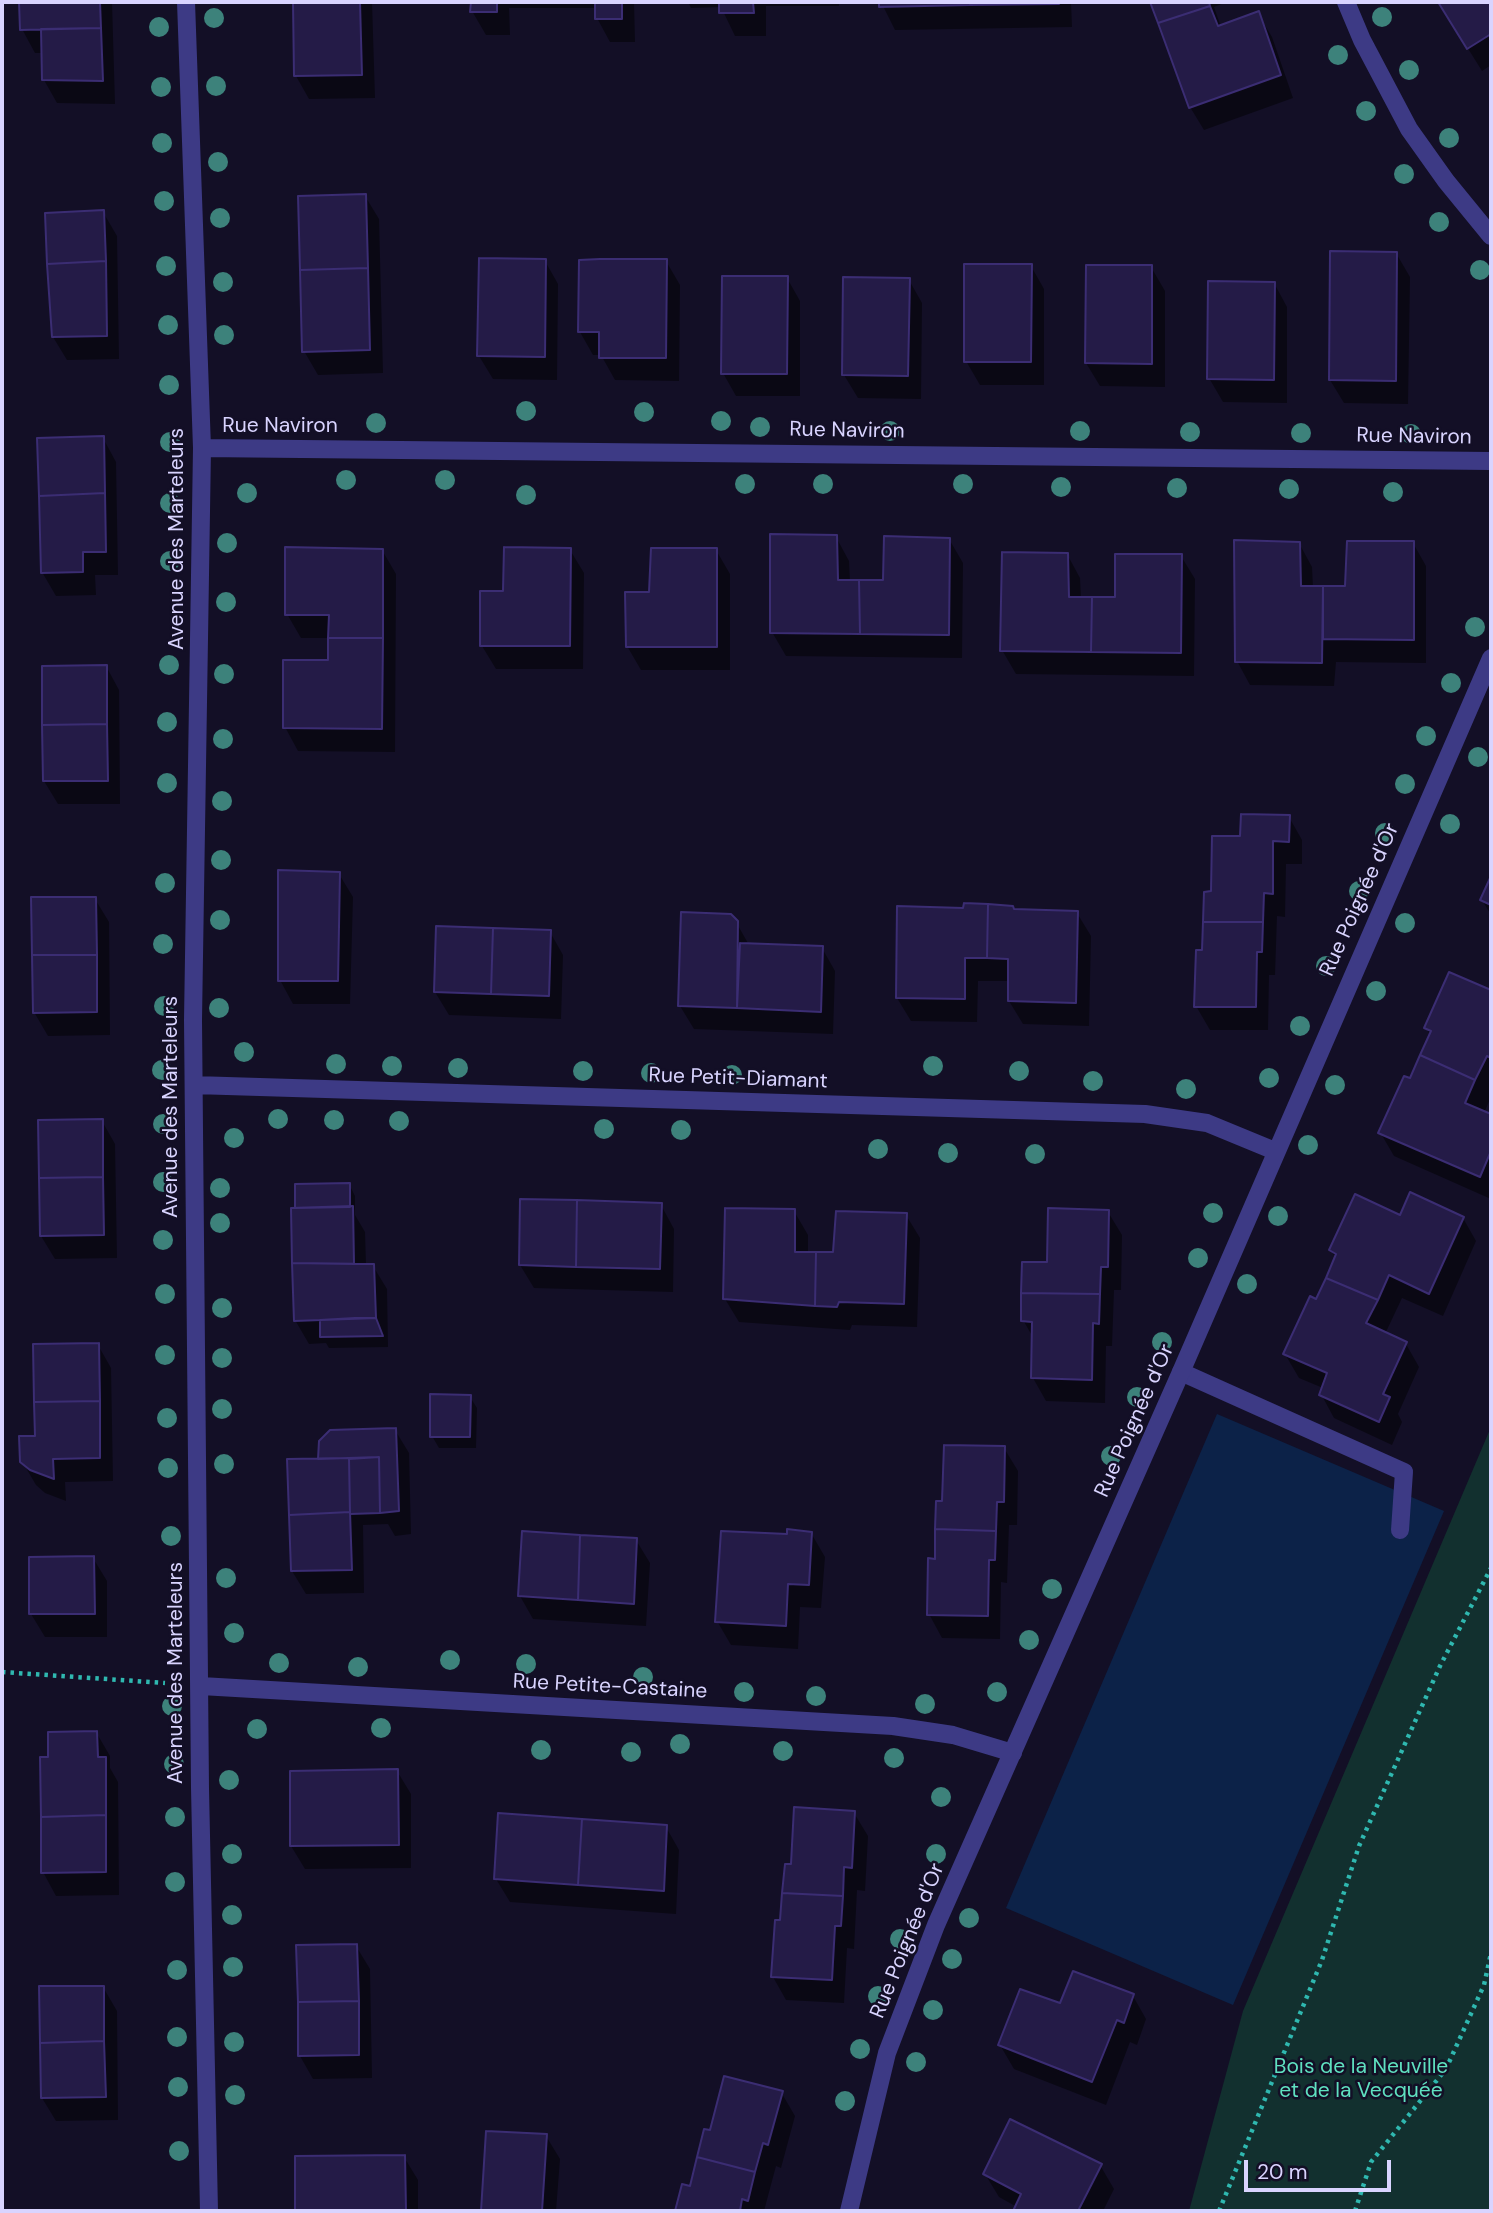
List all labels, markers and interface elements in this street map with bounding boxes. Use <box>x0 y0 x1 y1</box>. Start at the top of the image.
street label: Rue Naviron <box>222 413 338 439</box>
street label: Rue Naviron <box>789 417 905 445</box>
street label: Rue Naviron <box>1356 423 1472 451</box>
street label: Avenue des Marteleurs <box>164 428 190 650</box>
street label: Rue Poignée d'Or <box>1315 820 1405 980</box>
street label: Avenue des Marteleurs <box>158 996 184 1218</box>
street label: Rue Petit-Diamant <box>648 1063 828 1095</box>
street label: Rue Poignée d'Or <box>1090 1341 1180 1501</box>
street label: Avenue des Marteleurs <box>163 1562 189 1784</box>
street label: Rue Petite-Castaine <box>512 1669 708 1705</box>
street label: Rue Poignée d'Or <box>865 1860 951 2022</box>
park label: Bois de la Neuville et de la Vecquée <box>1274 2054 1448 2104</box>
scale bar <box>1248 2146 1395 2190</box>
text: 20 m <box>1257 2158 1308 2186</box>

